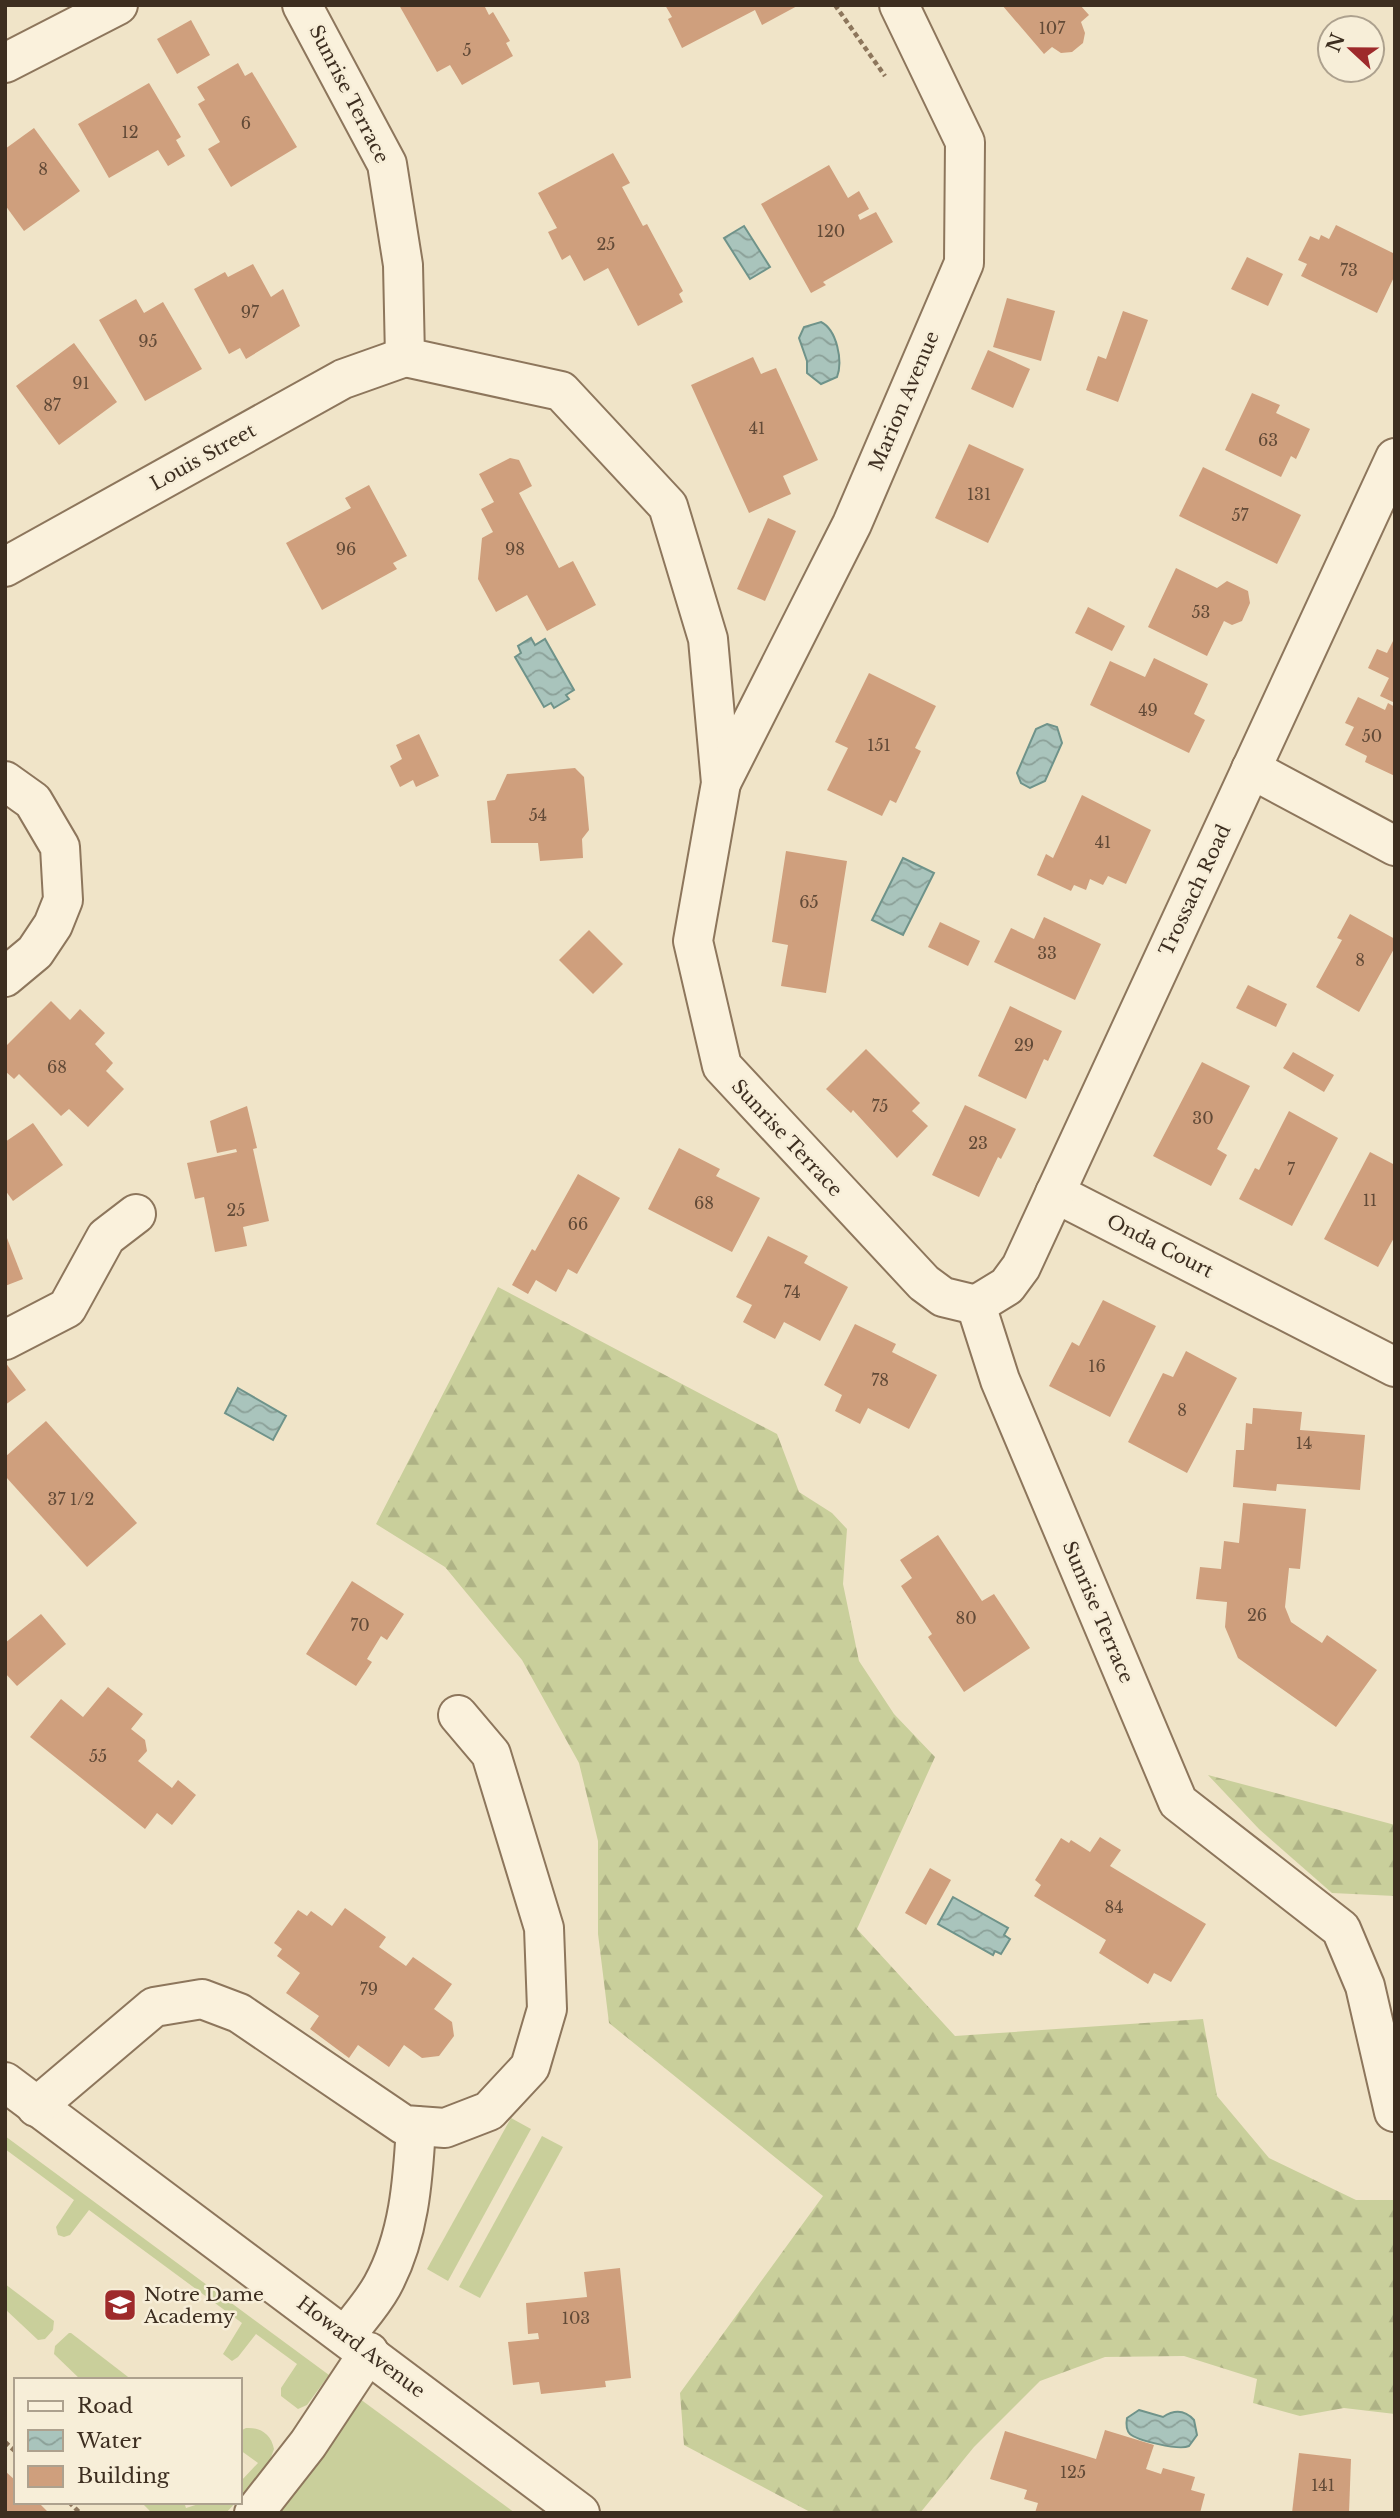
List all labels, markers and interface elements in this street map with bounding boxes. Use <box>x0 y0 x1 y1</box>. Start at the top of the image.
north arrow <box>1316 14 1386 84</box>
house number: 107 <box>1039 18 1066 38</box>
street label: Sunrise Terrace <box>304 21 394 167</box>
text: N <box>1322 30 1350 55</box>
house number: 5 <box>462 40 472 60</box>
house number: 6 <box>241 113 251 133</box>
house number: 12 <box>122 122 139 142</box>
house number: 8 <box>38 159 48 179</box>
house number: 120 <box>817 221 845 241</box>
house number: 25 <box>597 234 615 254</box>
house number: 73 <box>1340 260 1358 280</box>
house number: 97 <box>241 302 260 322</box>
street label: Marion Avenue <box>864 328 944 474</box>
house number: 95 <box>138 331 158 351</box>
house number: 91 <box>72 373 90 393</box>
house number: 87 <box>43 395 62 415</box>
street label: Louis Street <box>146 418 260 495</box>
house number: 41 <box>749 418 765 438</box>
house number: 63 <box>1258 430 1278 450</box>
house number: 131 <box>967 484 991 504</box>
house number: 57 <box>1231 505 1250 525</box>
house number: 96 <box>336 539 356 559</box>
house number: 98 <box>505 539 525 559</box>
house number: 53 <box>1192 602 1210 622</box>
house number: 49 <box>1138 700 1158 720</box>
house number: 50 <box>1362 726 1382 746</box>
house number: 151 <box>867 735 891 755</box>
house number: 54 <box>529 805 547 825</box>
street label: Trossach Road <box>1155 821 1236 959</box>
house number: 41 <box>1095 832 1111 852</box>
house number: 65 <box>799 892 819 912</box>
house number: 33 <box>1037 943 1057 963</box>
house number: 8 <box>1355 950 1365 970</box>
house number: 29 <box>1014 1035 1034 1055</box>
house number: 68 <box>47 1057 67 1077</box>
street label: Sunrise Terrace <box>727 1075 847 1201</box>
house number: 75 <box>872 1096 888 1116</box>
house number: 30 <box>1192 1108 1214 1128</box>
house number: 23 <box>968 1133 988 1153</box>
house number: 7 <box>1287 1159 1296 1179</box>
house number: 11 <box>1363 1190 1377 1210</box>
house number: 68 <box>694 1193 714 1213</box>
house number: 25 <box>227 1200 245 1220</box>
street label: Onda Court <box>1103 1209 1218 1283</box>
house number: 66 <box>568 1214 588 1234</box>
house number: 74 <box>783 1282 801 1302</box>
house number: 16 <box>1088 1356 1106 1376</box>
house number: 78 <box>871 1370 889 1390</box>
house number: 8 <box>1177 1400 1187 1420</box>
house number: 14 <box>1296 1433 1312 1453</box>
house number: 37 1/2 <box>48 1489 94 1509</box>
street label: Sunrise Terrace <box>1058 1538 1138 1686</box>
house number: 26 <box>1247 1605 1267 1625</box>
house number: 80 <box>955 1608 977 1628</box>
house number: 70 <box>350 1615 370 1635</box>
house number: 55 <box>89 1746 107 1766</box>
house number: 84 <box>1104 1897 1124 1917</box>
house number: 79 <box>360 1979 378 1999</box>
place label: Notre Dame Academy <box>143 2283 264 2328</box>
school or university icon: Notre Dame Academy <box>101 2286 139 2324</box>
street label: Howard Avenue <box>292 2291 430 2403</box>
house number: 103 <box>562 2308 590 2328</box>
legend <box>14 2378 242 2504</box>
text: Road <box>77 2393 133 2419</box>
text: Water <box>76 2428 141 2454</box>
house number: 125 <box>1060 2462 1086 2482</box>
text: Building <box>77 2463 170 2489</box>
house number: 141 <box>1311 2475 1335 2495</box>

